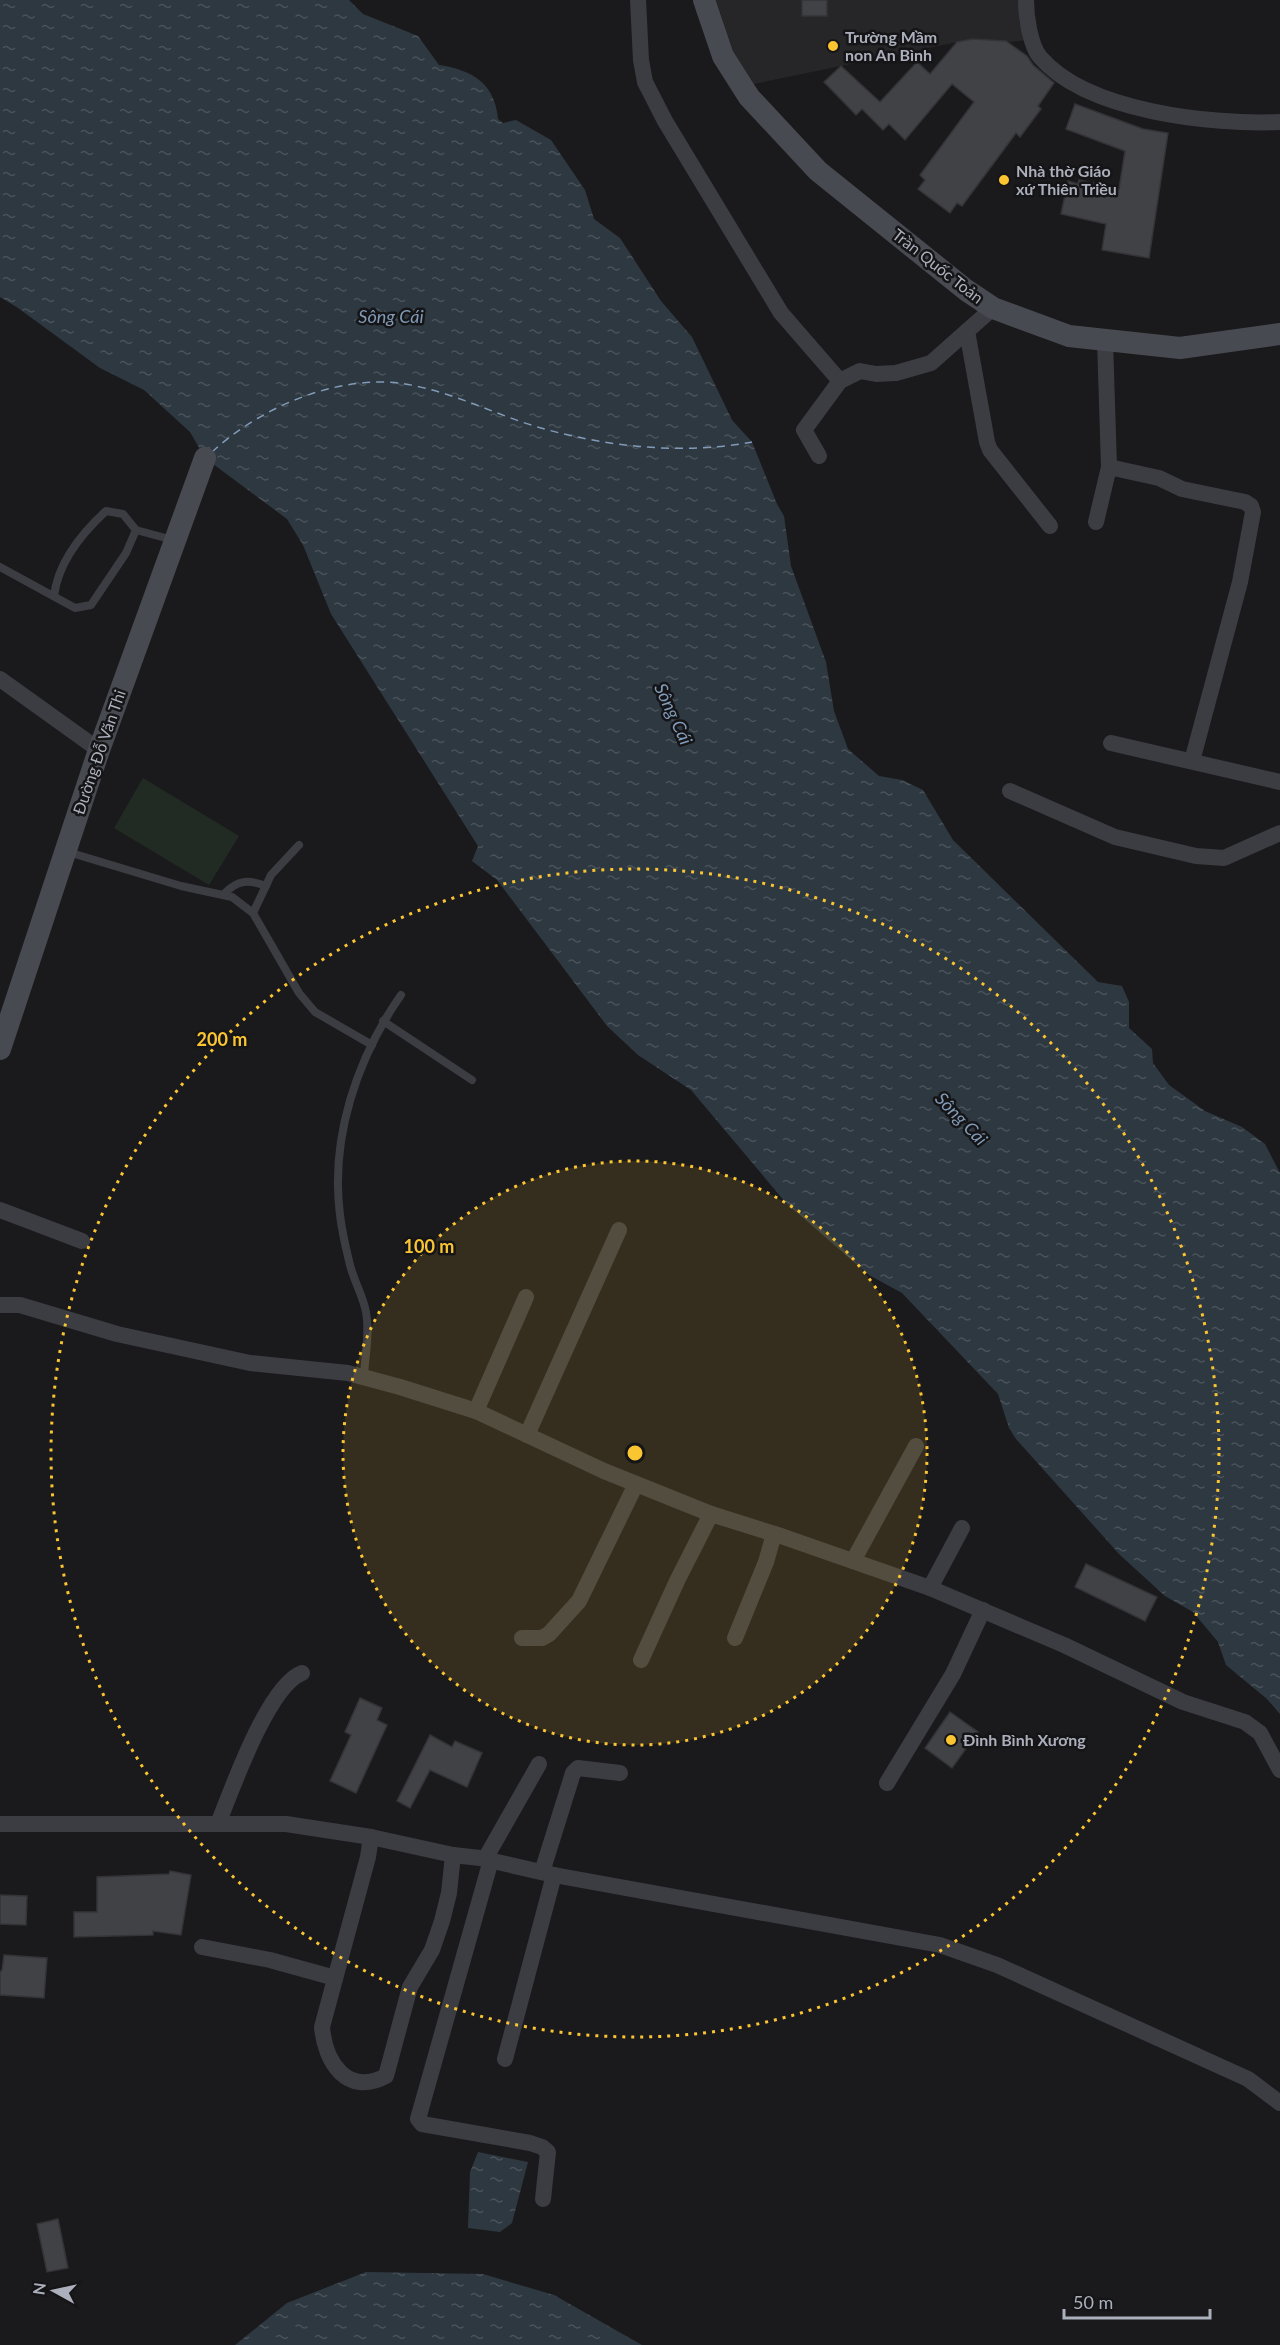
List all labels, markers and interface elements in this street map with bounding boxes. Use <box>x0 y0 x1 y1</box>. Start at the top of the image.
place label: Trường Mầm non An Bình <box>845 27 937 64</box>
marker: Trường Mầm non An Bình <box>826 39 840 53</box>
place label: Nhà thờ Giáo xứ Thiên Triều <box>1016 161 1117 198</box>
marker: Nhà thờ Giáo xứ Thiên Triều <box>997 173 1011 187</box>
street label: Trần Quốc Toản <box>889 224 987 307</box>
water label: Sông Cái <box>358 305 424 327</box>
water label: Sông Cái <box>650 679 698 748</box>
street label: Đường Đỗ Văn Thi <box>68 687 129 817</box>
text: 200 m <box>197 1028 247 1050</box>
water label: Sông Cái <box>931 1087 992 1149</box>
text: 100 m <box>404 1235 454 1257</box>
centre of rings <box>625 1443 645 1463</box>
place label: Đình Bình Xương <box>962 1730 1086 1749</box>
marker: Đình Bình Xương <box>944 1733 958 1747</box>
north arrow <box>24 2261 84 2321</box>
text: N <box>28 2281 49 2296</box>
scale bar <box>1064 2282 1210 2320</box>
text: 50 m <box>1073 2291 1113 2313</box>

